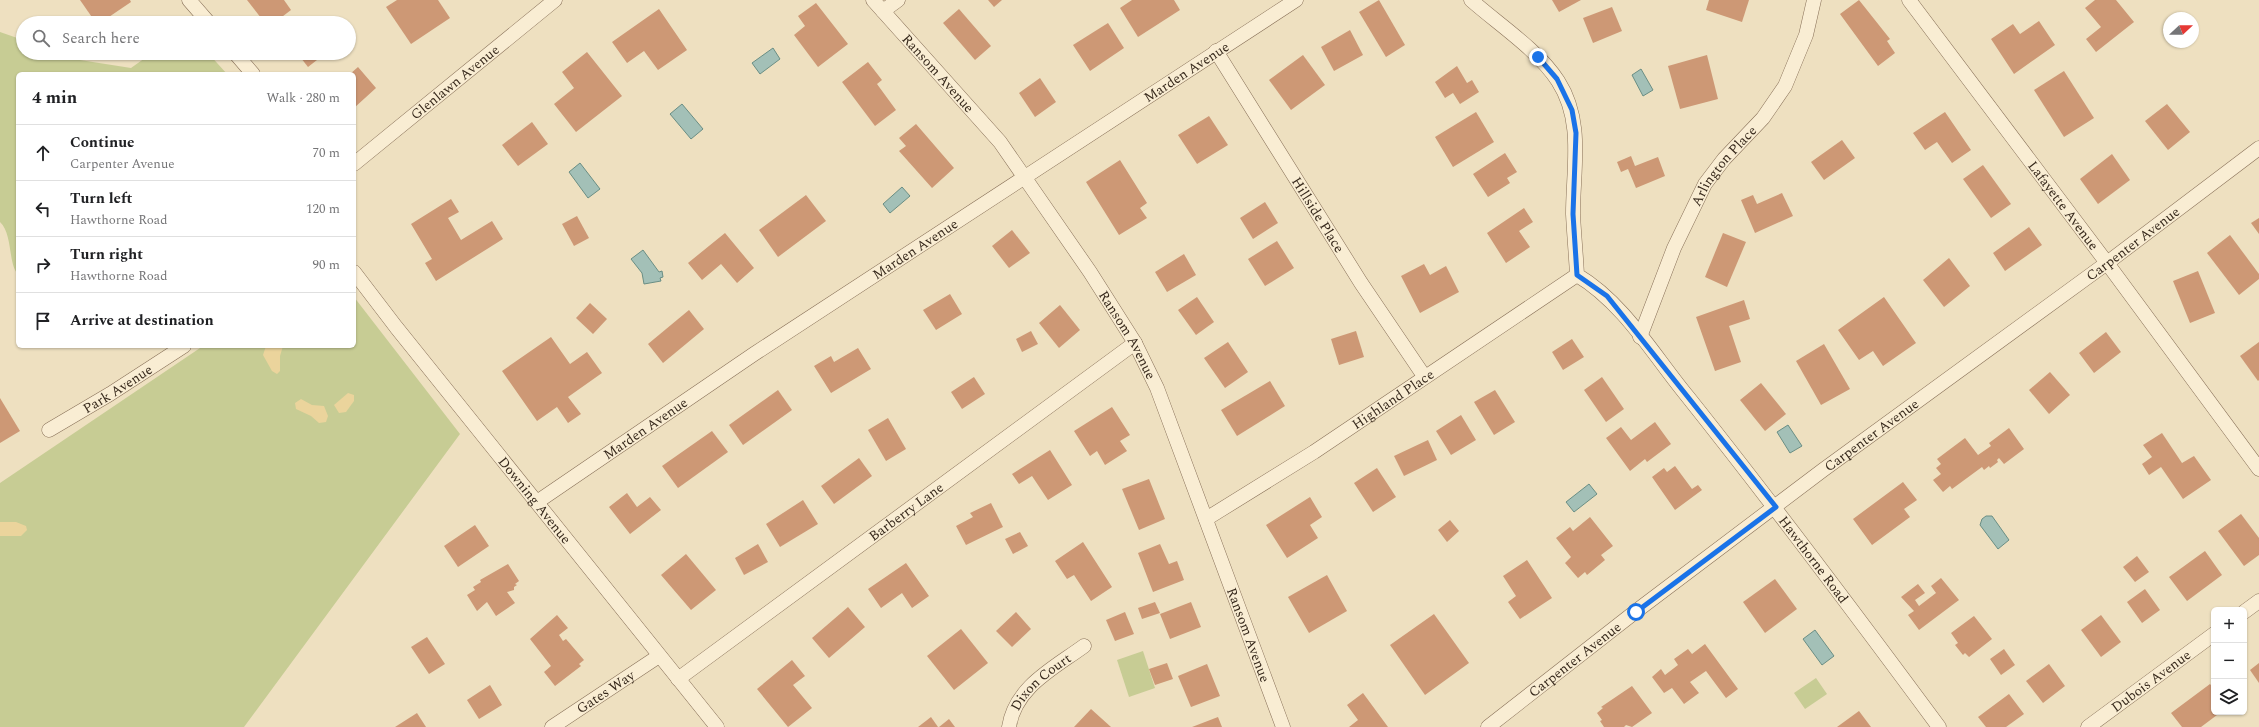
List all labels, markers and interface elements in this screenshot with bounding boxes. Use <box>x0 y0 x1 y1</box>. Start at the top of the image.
north arrow <box>2163 12 2199 48</box>
search box <box>16 16 356 60</box>
icon: search <box>30 27 52 49</box>
text: Search here <box>62 27 140 50</box>
street label: Ransom Avenue <box>897 29 980 117</box>
street label: Marden Avenue <box>1139 36 1233 107</box>
street label: Glenlawn Avenue <box>406 39 504 124</box>
route end <box>1529 48 1547 66</box>
text: 4 min <box>32 85 77 111</box>
text: Walk · 280 m <box>266 88 340 108</box>
street label: Arlington Place <box>1685 120 1762 210</box>
text: Continue <box>70 131 135 154</box>
icon: ahead <box>32 142 54 164</box>
text: 70 m <box>313 143 340 163</box>
text: Carpenter Avenue <box>70 154 174 174</box>
street label: Lafayette Avenue <box>2023 156 2104 255</box>
street label: Hillside Place <box>1287 173 1350 257</box>
text: Turn left <box>70 187 132 210</box>
icon: left <box>32 198 54 220</box>
text: 120 m <box>306 199 340 219</box>
street label: Carpenter Avenue <box>2081 201 2184 286</box>
text: Hawthorne Road <box>70 210 167 230</box>
street label: Marden Avenue <box>868 213 962 285</box>
text: Turn right <box>70 243 143 266</box>
icon: right <box>32 254 54 276</box>
text: 90 m <box>313 255 340 275</box>
text: Hawthorne Road <box>70 266 167 286</box>
street label: Ransom Avenue <box>1094 286 1162 383</box>
text: Arrive at destination <box>70 309 214 332</box>
icon: arrive <box>32 310 54 332</box>
street label: Park Avenue <box>79 359 157 418</box>
street label: Highland Place <box>1347 364 1438 434</box>
street label: Marden Avenue <box>599 392 692 465</box>
street label: Carpenter Avenue <box>1820 393 1923 476</box>
street label: Downing Avenue <box>493 452 577 548</box>
street label: Barberry Lane <box>864 477 948 546</box>
street label: Hawthorne Road <box>1774 511 1854 608</box>
street label: Ransom Avenue <box>1221 584 1276 685</box>
route start <box>1627 603 1645 621</box>
map controls <box>2211 607 2247 715</box>
button: + <box>2211 607 2247 643</box>
street label: Carpenter Avenue <box>1524 616 1626 702</box>
button: − <box>2211 643 2247 679</box>
street label: Dubois Avenue <box>2107 644 2195 717</box>
street label: Dixon Court <box>1005 648 1075 714</box>
street label: Gates Way <box>572 664 640 719</box>
button: layers <box>2211 679 2247 715</box>

